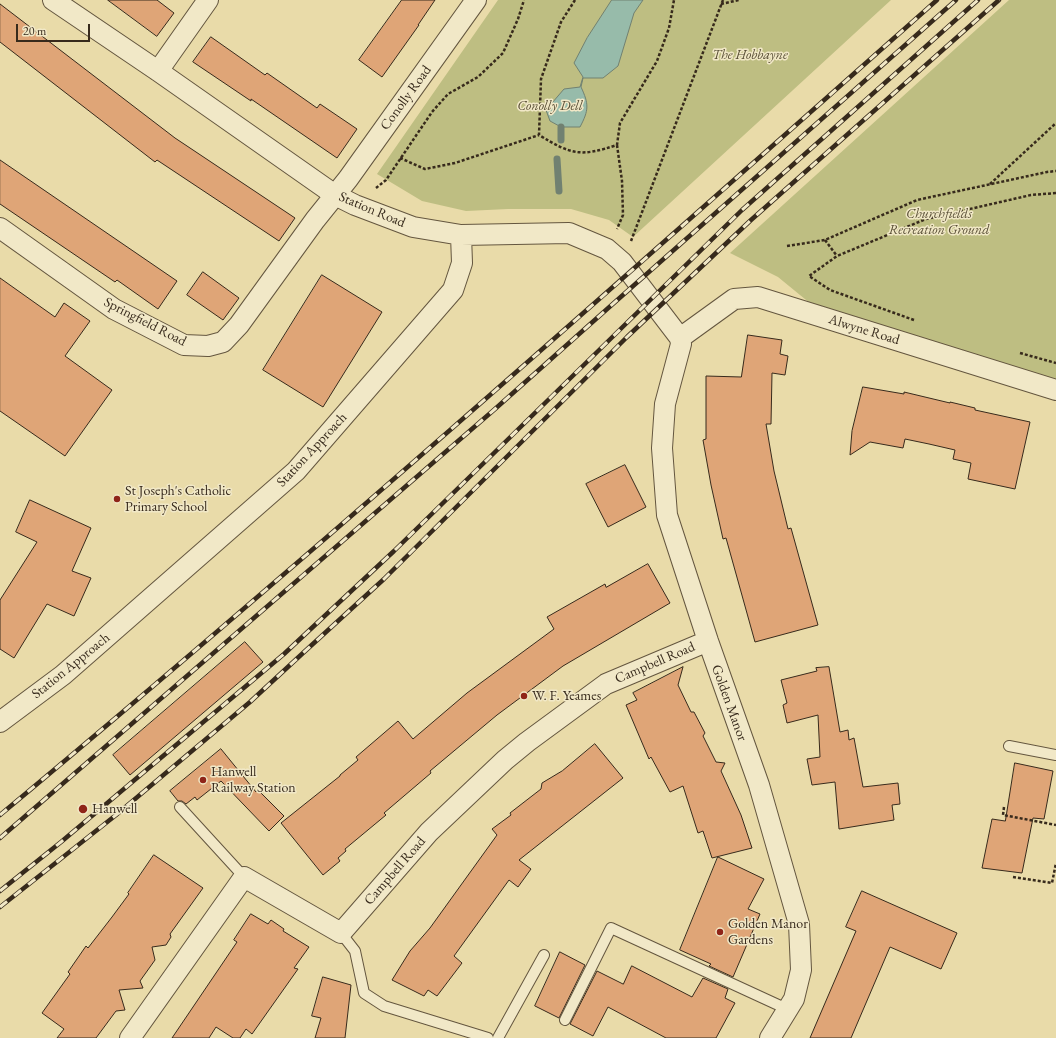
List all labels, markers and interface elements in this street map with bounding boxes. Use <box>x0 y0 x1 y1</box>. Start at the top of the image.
scale bar <box>18 16 92 42</box>
text: 20 m <box>23 23 46 39</box>
park label: The Hobbayne <box>712 47 788 63</box>
street label: Conolly Road <box>377 62 435 134</box>
park label: Conolly Dell <box>517 98 583 114</box>
street label: Station Road <box>336 188 408 232</box>
park label: Churchfields Recreation Ground <box>889 206 989 238</box>
street label: Springfield Road <box>101 294 189 350</box>
street label: Alwyne Road <box>826 311 902 349</box>
street label: Station Approach <box>273 409 351 491</box>
place label: St Joseph's Catholic Primary School <box>125 483 231 516</box>
marker: St Joseph's Catholic Primary School <box>112 494 122 504</box>
street label: Station Approach <box>29 629 113 703</box>
street label: Campbell Road <box>613 639 697 687</box>
street label: Golden Manor <box>707 663 751 743</box>
place label: W. F. Yeames <box>532 688 601 704</box>
marker: W. F. Yeames <box>519 691 529 701</box>
place label: Hanwell Railway Station <box>211 764 296 796</box>
marker: Hanwell Railway Station <box>198 775 208 785</box>
place label: Hanwell <box>92 801 137 817</box>
marker: Hanwell <box>77 803 89 815</box>
street label: Campbell Road <box>361 833 429 909</box>
place label: Golden Manor Gardens <box>728 916 808 948</box>
marker: Golden Manor Gardens <box>715 927 725 937</box>

